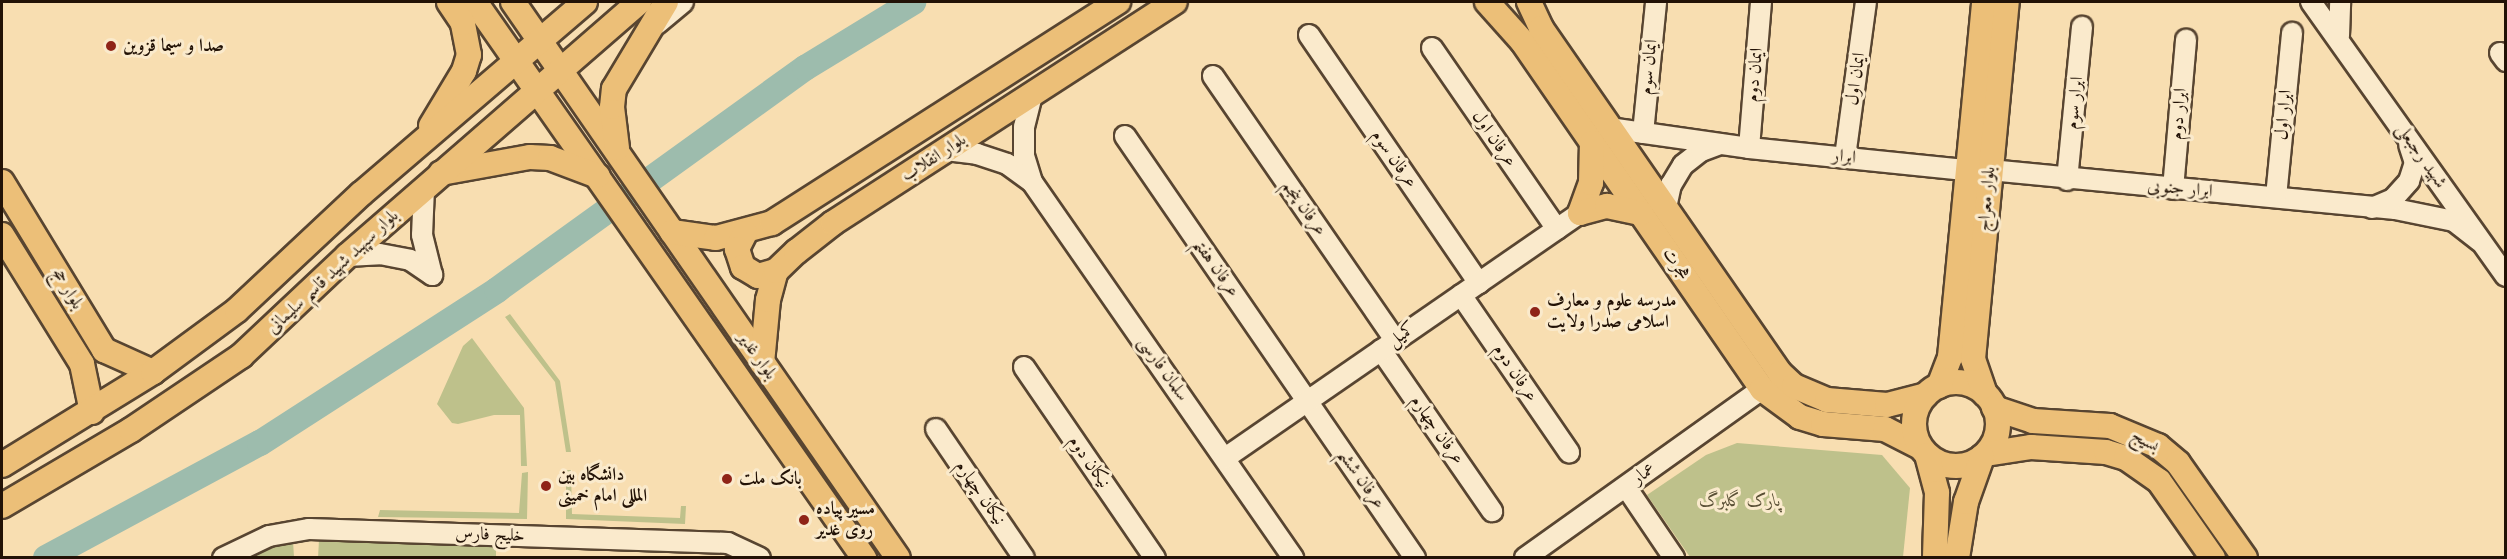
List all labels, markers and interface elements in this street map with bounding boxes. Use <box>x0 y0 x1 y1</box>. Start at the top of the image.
place label: صدا و سیما قزوین <box>123 35 224 57</box>
street label: ایمان سوم <box>1635 38 1663 96</box>
marker: صدا و سیما قزوین <box>104 39 118 53</box>
street label: ایمان دوم <box>1742 47 1768 103</box>
street label: ایمان اول <box>1842 51 1870 107</box>
street label: ابرار سوم <box>2061 76 2089 130</box>
street label: ابرار دوم <box>2166 87 2192 141</box>
street label: ابرار اول <box>2271 89 2297 141</box>
street label: عرفان اول <box>1467 107 1521 171</box>
street label: شهید رجبعلی <box>2391 119 2451 193</box>
street label: عرفان سوم <box>1366 126 1422 192</box>
street label: بلوار انقلاب <box>898 129 970 187</box>
street label: ابرار <box>1831 145 1857 169</box>
street label: بلوار معراج <box>1973 166 2001 232</box>
street label: ابرار جنوبی <box>2146 175 2214 203</box>
street label: عرفان پنجم <box>1277 176 1331 240</box>
street label: بلوار سپهبد شهید قاسم سلیمانی <box>263 205 403 339</box>
street label: عرفان هفتم <box>1188 234 1244 302</box>
street label: هجرت <box>1657 244 1695 284</box>
street label: بلوار حج <box>46 264 88 314</box>
place label: مدرسه علوم و معارف اسلامی صدرا ولایت <box>1547 291 1676 334</box>
marker: مدرسه علوم و معارف اسلامی صدرا ولایت <box>1528 305 1542 319</box>
street label: کمیل <box>1384 318 1420 352</box>
street label: بلوار غدیر <box>733 328 781 384</box>
street label: سلمان فارسی <box>1133 333 1193 405</box>
street label: عرفان دوم <box>1488 340 1542 406</box>
street label: عرفان چهارم <box>1405 391 1469 469</box>
street label: بسیج <box>2127 425 2163 457</box>
street label: نیکان دوم <box>1063 431 1115 493</box>
street label: عرفان ششم <box>1332 445 1390 513</box>
street label: نیکان چهارم <box>950 456 1010 530</box>
street label: عمار <box>1628 458 1660 490</box>
place label: دانشگاه بین المللی امام خمینی <box>558 465 647 508</box>
place label: بانک ملت <box>739 468 802 490</box>
marker: بانک ملت <box>720 472 734 486</box>
marker: دانشگاه بین المللی امام خمینی <box>539 479 553 493</box>
park label: پارک گلبرگ <box>1699 490 1781 512</box>
place label: مسیر پیاده روی غدیر <box>816 499 875 542</box>
marker: مسیر پیاده روی غدیر <box>797 513 811 527</box>
street label: خلیج فارس <box>455 523 525 547</box>

